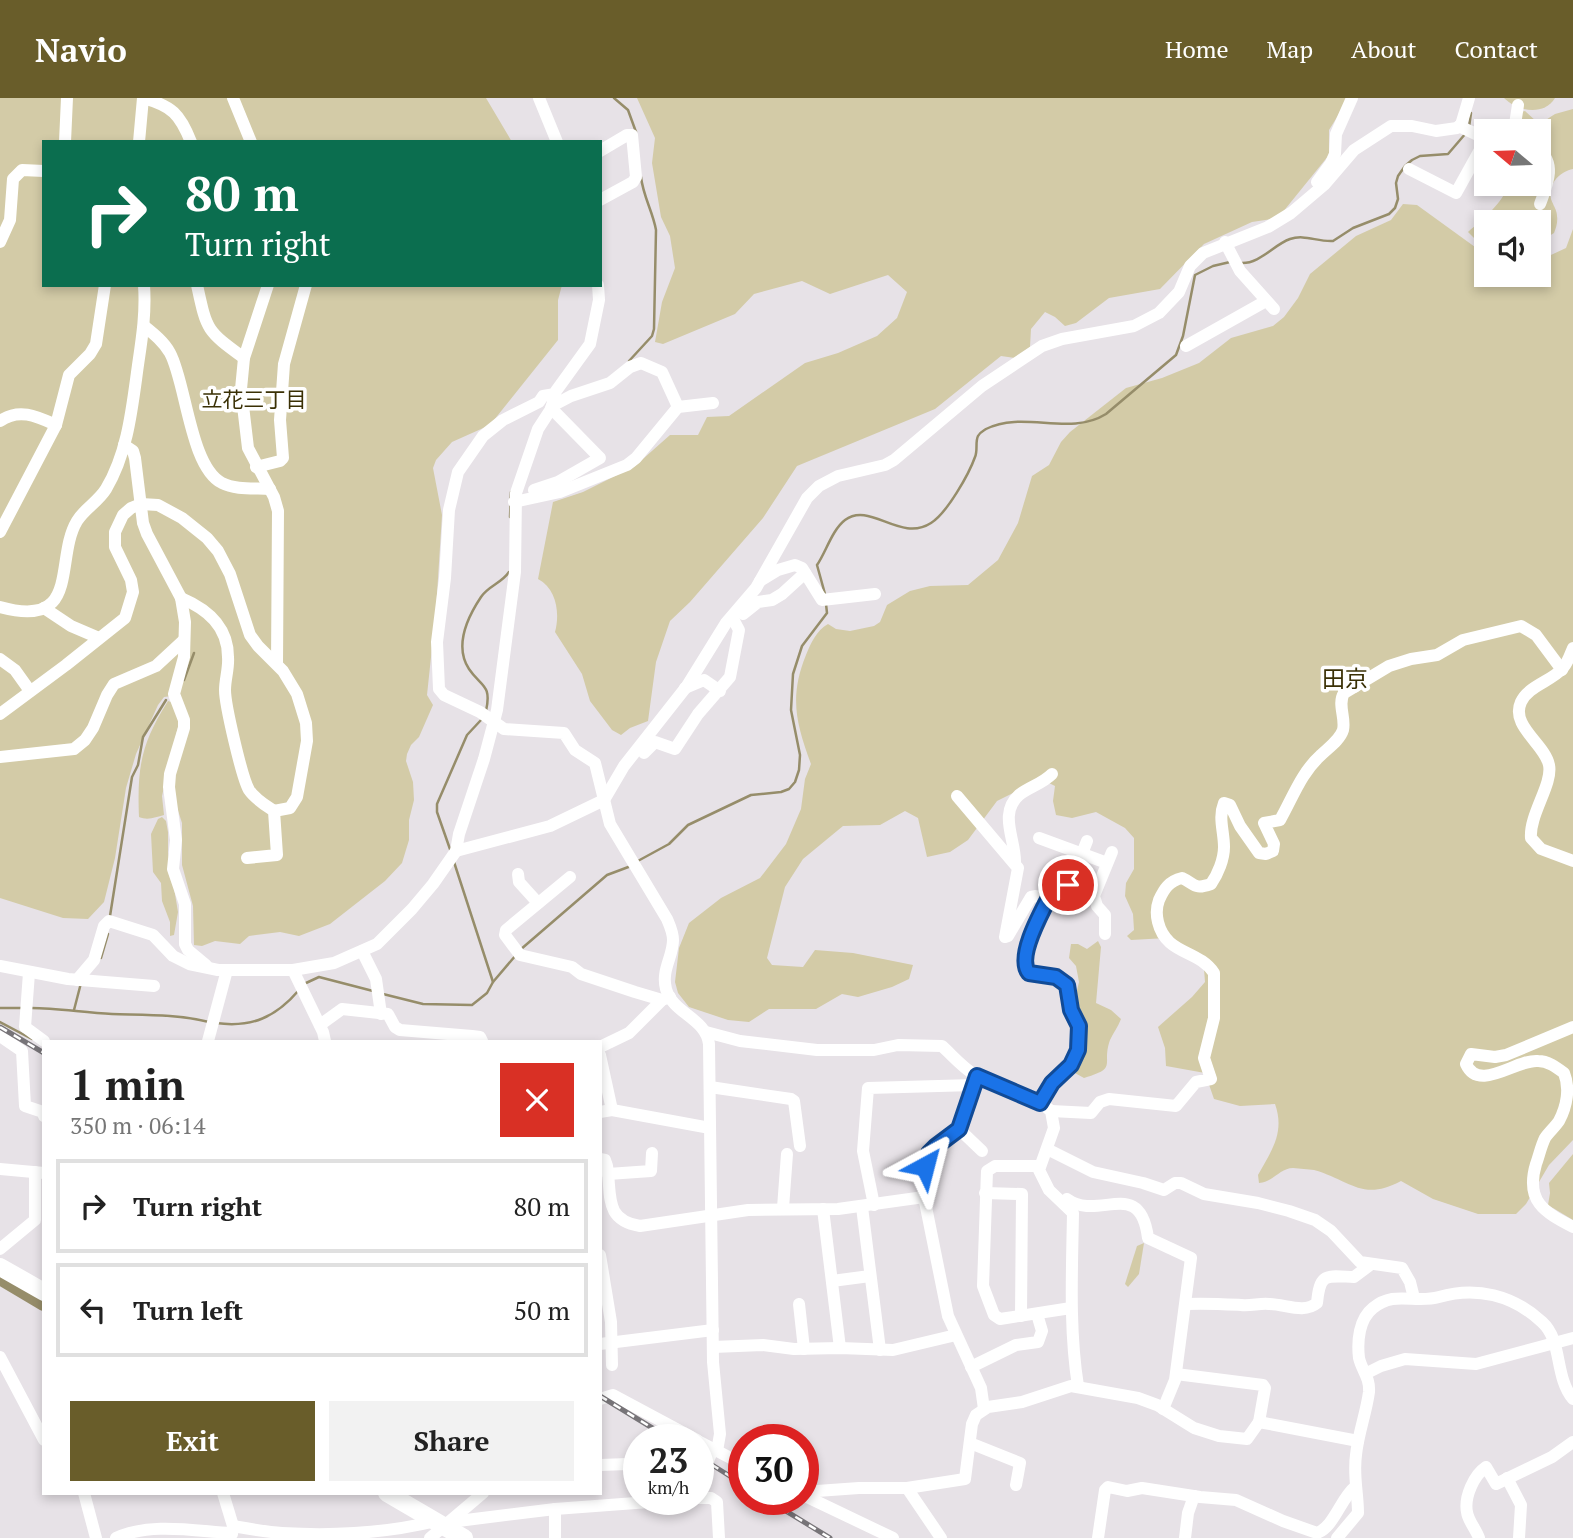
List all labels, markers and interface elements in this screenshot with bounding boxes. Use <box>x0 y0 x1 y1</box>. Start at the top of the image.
text: Navio <box>35 28 127 71</box>
text: Home <box>1165 33 1229 65</box>
text: Map <box>1267 33 1313 65</box>
text: About <box>1351 33 1417 65</box>
text: Contact <box>1455 33 1538 65</box>
north arrow <box>1474 119 1550 196</box>
map controls <box>1474 119 1551 287</box>
text: 80 m <box>185 160 299 225</box>
icon: right <box>70 168 161 259</box>
button: sound <box>1474 210 1551 287</box>
text: Turn right <box>185 223 331 265</box>
district label: 立花三丁目 <box>202 385 307 413</box>
district label: 田京 <box>1322 663 1368 694</box>
pin <box>1038 855 1098 915</box>
icon: arrive <box>1049 866 1087 904</box>
text: 1 min <box>70 1056 185 1112</box>
button: close <box>500 1063 574 1137</box>
text: 350 m · 06:14 <box>70 1110 205 1141</box>
position arrow <box>888 1129 962 1203</box>
icon: right <box>74 1187 112 1225</box>
text: Turn right <box>133 1189 262 1223</box>
text: 80 m <box>514 1189 570 1223</box>
icon: left <box>74 1291 112 1329</box>
text: Turn left <box>133 1293 243 1327</box>
text: 50 m <box>514 1293 570 1327</box>
button: Exit <box>70 1401 315 1481</box>
button: Share <box>329 1401 574 1481</box>
speed limit sign: 30 <box>728 1424 819 1515</box>
text: 23 <box>649 1437 688 1483</box>
text: km/h <box>648 1475 689 1499</box>

